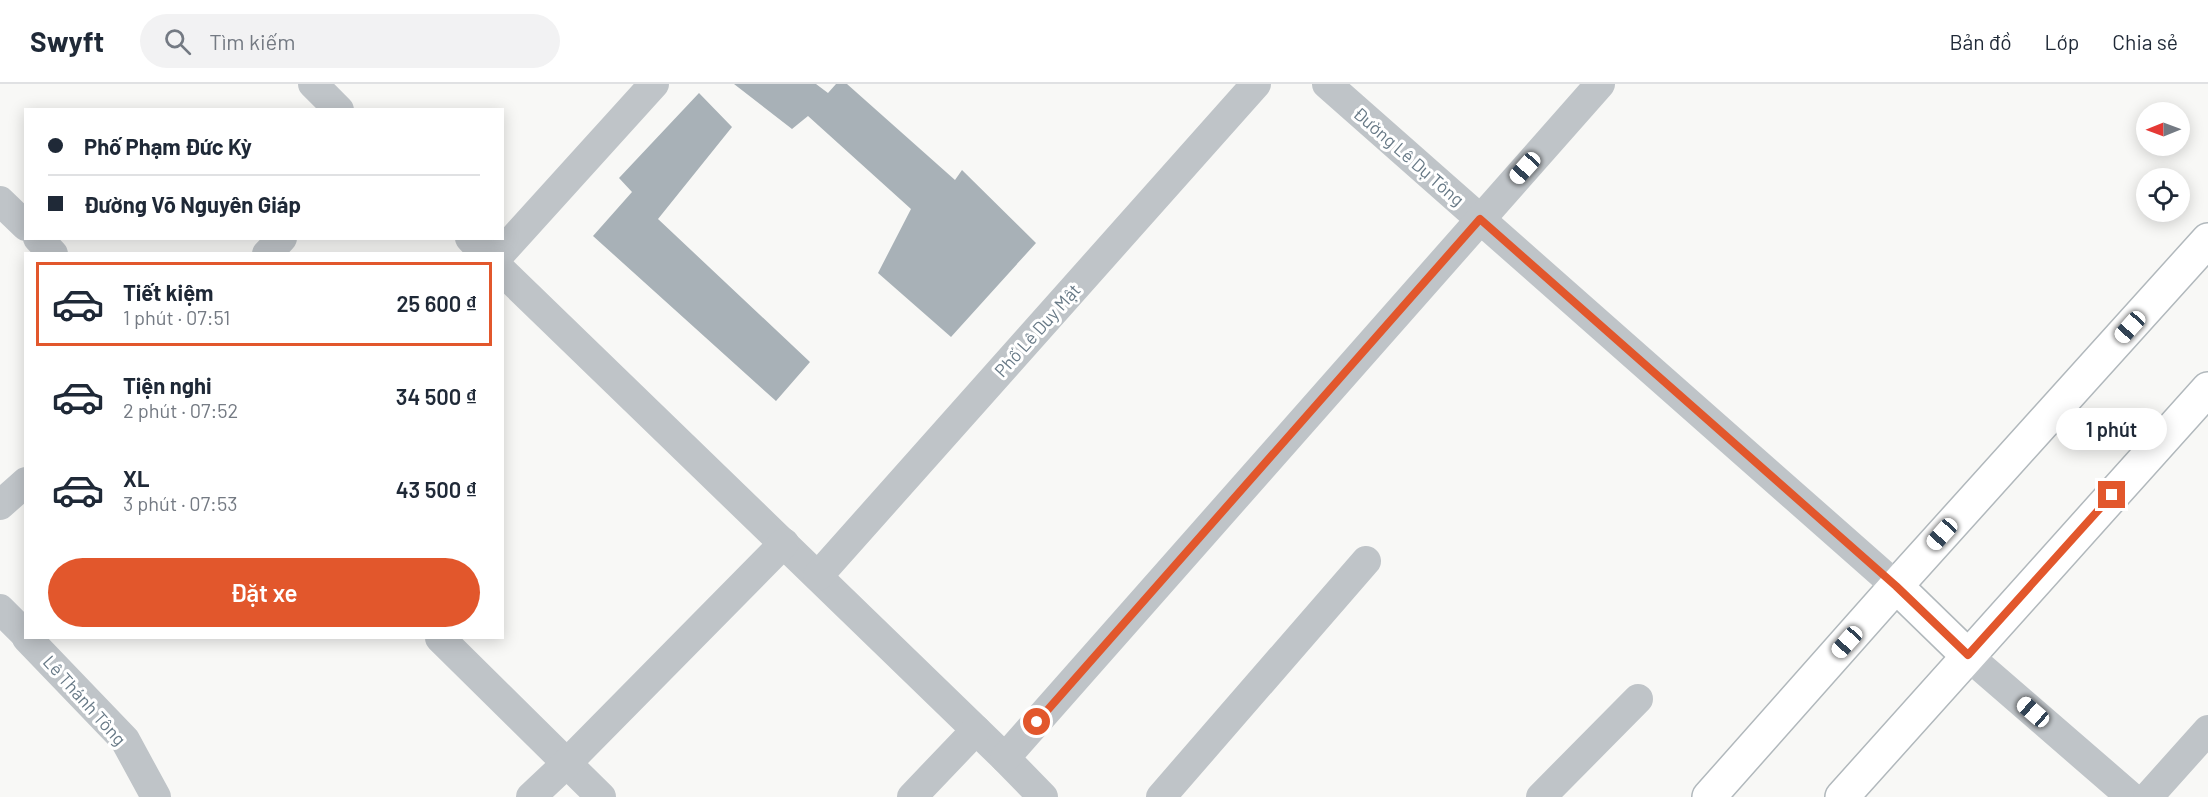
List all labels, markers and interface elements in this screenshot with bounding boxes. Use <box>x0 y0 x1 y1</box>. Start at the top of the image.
search box <box>140 14 560 68</box>
text: Swyft <box>30 24 104 58</box>
icon: search <box>161 25 194 58</box>
text: Tìm kiếm <box>209 28 296 54</box>
text: Bản đồ <box>1950 29 2012 54</box>
text: Lớp <box>2045 29 2079 54</box>
text: Chia sẻ <box>2112 29 2178 54</box>
street label: Đường Lê Dụ Tông <box>1349 102 1469 210</box>
north arrow <box>2136 102 2190 156</box>
map controls <box>2136 102 2190 222</box>
text: Phố Phạm Đức Kỳ <box>84 133 252 159</box>
car <box>1506 149 1544 187</box>
button: locate <box>2136 168 2190 222</box>
text: Đường Võ Nguyên Giáp <box>84 191 301 217</box>
icon: car <box>51 277 105 331</box>
text: Tiết kiệm <box>123 279 214 305</box>
street label: Phố Lê Duy Mật <box>989 279 1085 381</box>
text: 25 600 ₫ <box>396 290 477 316</box>
text: 1 phút · 07:51 <box>123 305 230 329</box>
car <box>2111 308 2149 346</box>
icon: car <box>51 370 105 424</box>
text: Tiện nghi <box>123 372 212 398</box>
text: 34 500 ₫ <box>396 383 477 409</box>
text: 2 phút · 07:52 <box>123 398 238 422</box>
callout: 1 phút <box>2056 408 2168 450</box>
text: 1 phút <box>2086 417 2137 441</box>
icon: car <box>51 463 105 517</box>
text: XL <box>123 465 149 491</box>
text: 43 500 ₫ <box>396 476 477 502</box>
route end <box>2098 481 2125 508</box>
text: 3 phút · 07:53 <box>123 491 237 515</box>
car <box>1923 515 1961 553</box>
button: Đặt xe <box>48 558 480 627</box>
car <box>1828 623 1866 661</box>
street label: Lê Thánh Tông <box>39 650 131 750</box>
car <box>2014 693 2052 731</box>
route start <box>1023 708 1050 735</box>

